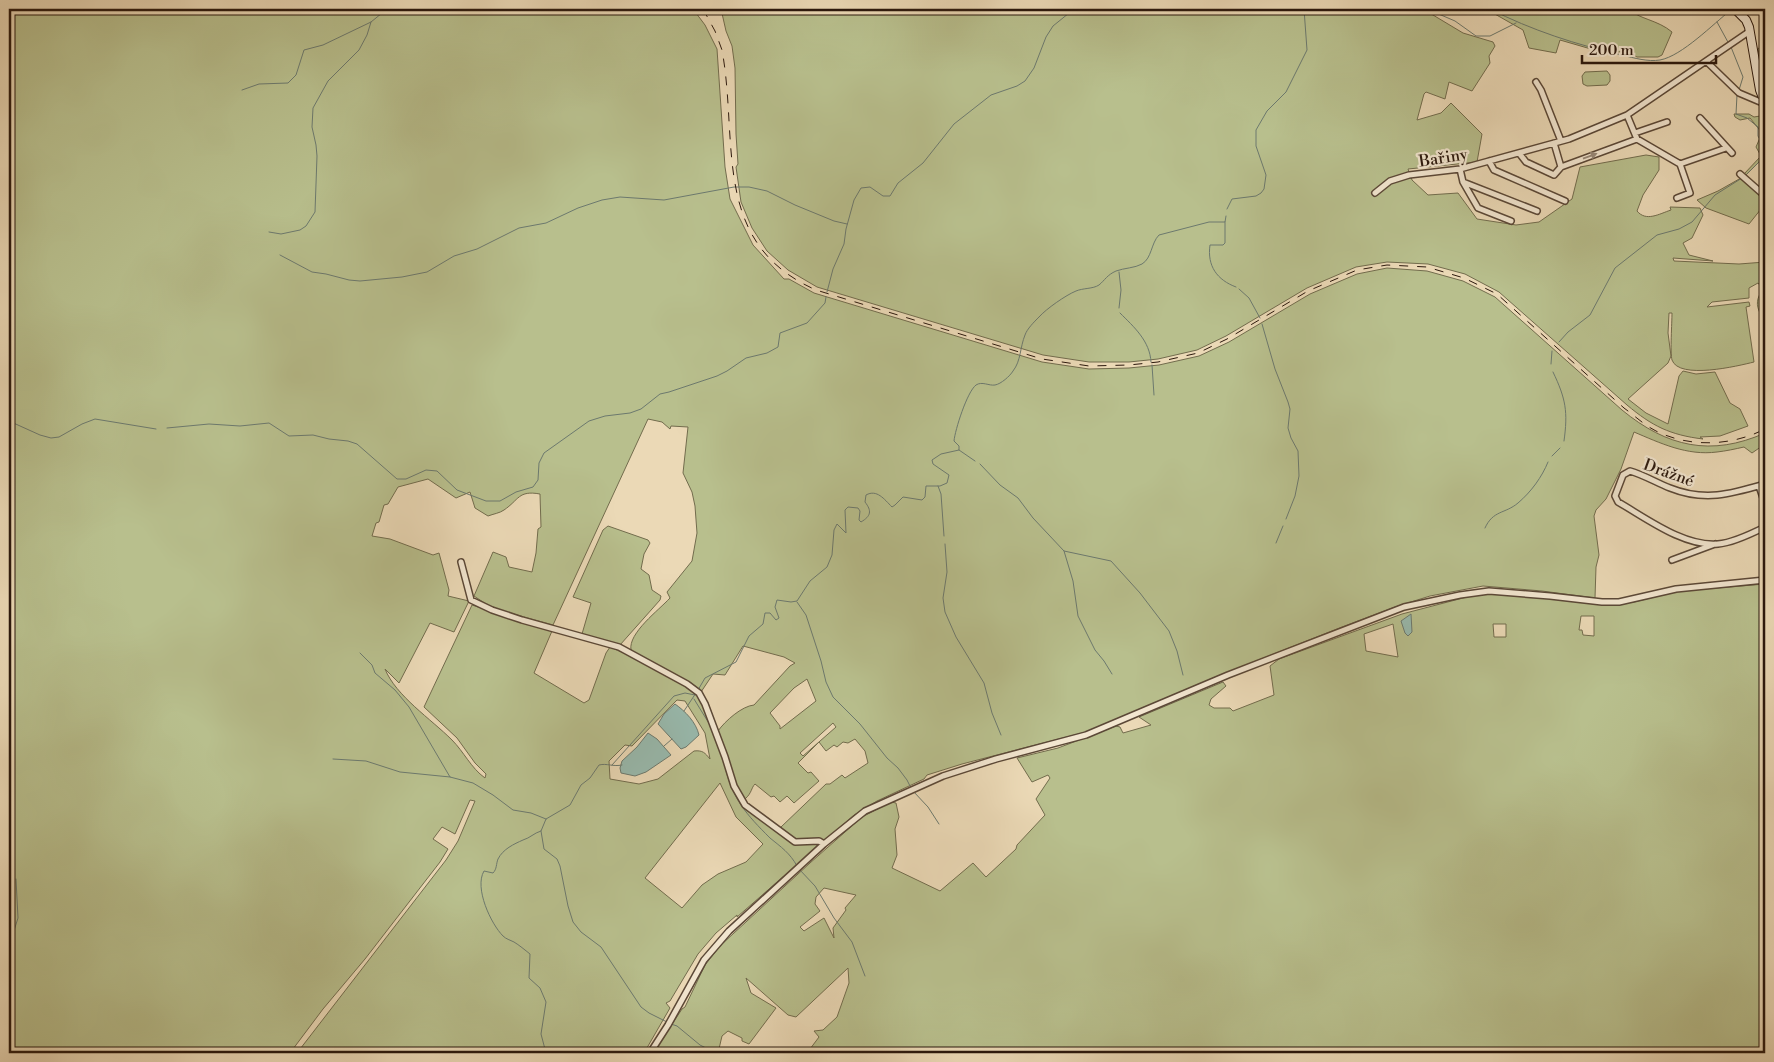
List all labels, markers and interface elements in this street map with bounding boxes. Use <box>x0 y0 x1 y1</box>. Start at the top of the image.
scale bar <box>1582 32 1715 64</box>
text: 200 m <box>1589 41 1634 60</box>
street label: Bařiny <box>1416 144 1469 172</box>
one-way arrow <box>1582 152 1597 159</box>
street label: Drážné <box>1640 455 1697 491</box>

